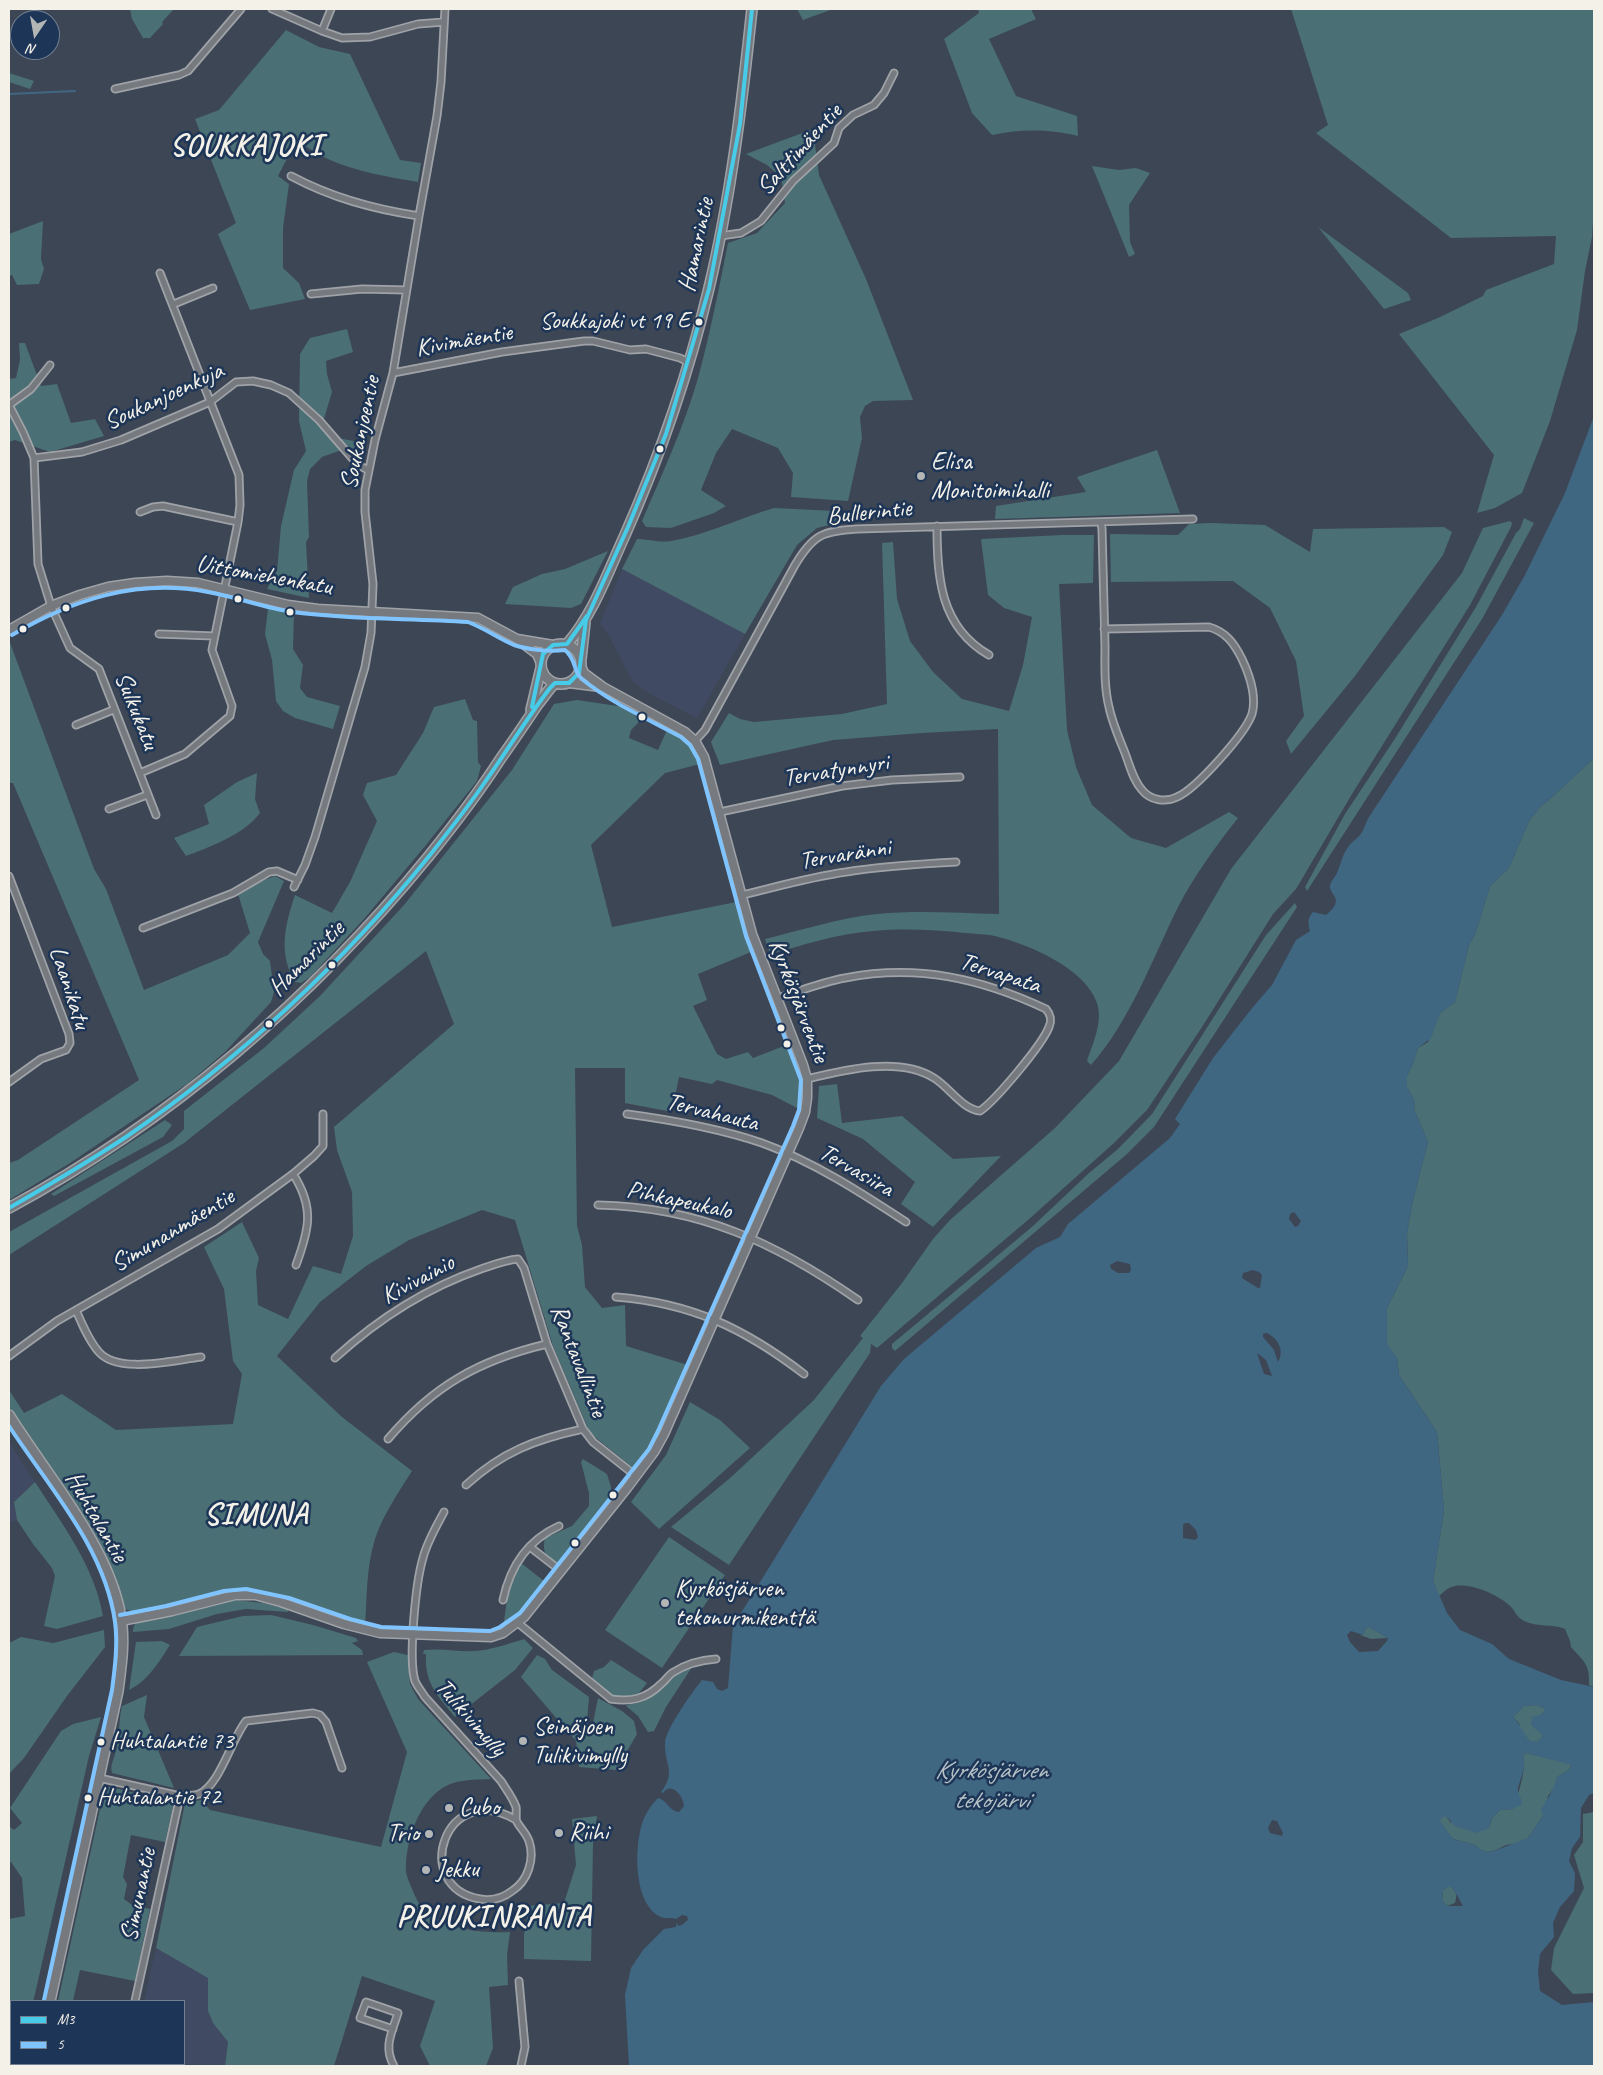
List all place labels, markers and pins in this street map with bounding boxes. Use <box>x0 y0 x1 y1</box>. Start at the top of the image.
place label: Soukkajoki vt 19 E <box>540 308 690 336</box>
marker: Soukkajoki vt 19 E <box>694 317 704 327</box>
unlabelled marker <box>655 444 665 454</box>
place label: Elisa Monitoimihalli <box>931 447 1049 506</box>
marker: Elisa Monitoimihalli <box>915 470 927 482</box>
unlabelled marker <box>233 594 243 604</box>
unlabelled marker <box>61 603 71 613</box>
unlabelled marker <box>285 607 295 617</box>
unlabelled marker <box>18 624 28 634</box>
unlabelled marker <box>637 712 647 722</box>
unlabelled marker <box>327 960 337 970</box>
unlabelled marker <box>264 1019 274 1029</box>
unlabelled marker <box>776 1023 786 1033</box>
unlabelled marker <box>782 1039 792 1049</box>
unlabelled marker <box>608 1490 618 1500</box>
unlabelled marker <box>570 1538 580 1548</box>
place label: Kyrkösjärven tekonurmikenttä <box>675 1574 815 1633</box>
marker: Kyrkösjärven tekonurmikenttä <box>659 1597 671 1609</box>
place label: Seinäjoen Tulikivimylly <box>533 1712 627 1771</box>
place label: Huhtalantie 73 <box>110 1728 233 1756</box>
marker: Seinäjoen Tulikivimylly <box>517 1735 529 1747</box>
marker: Huhtalantie 73 <box>96 1737 106 1747</box>
place label: Huhtalantie 72 <box>97 1784 220 1812</box>
marker: Huhtalantie 72 <box>83 1793 93 1803</box>
place label: Cubo <box>459 1793 499 1823</box>
marker: Cubo <box>443 1802 455 1814</box>
place label: Riihi <box>569 1818 608 1848</box>
place label: Trio <box>387 1819 419 1849</box>
marker: Riihi <box>553 1827 565 1839</box>
marker: Trio <box>423 1828 435 1840</box>
place label: Jekku <box>436 1855 479 1885</box>
marker: Jekku <box>420 1864 432 1876</box>

